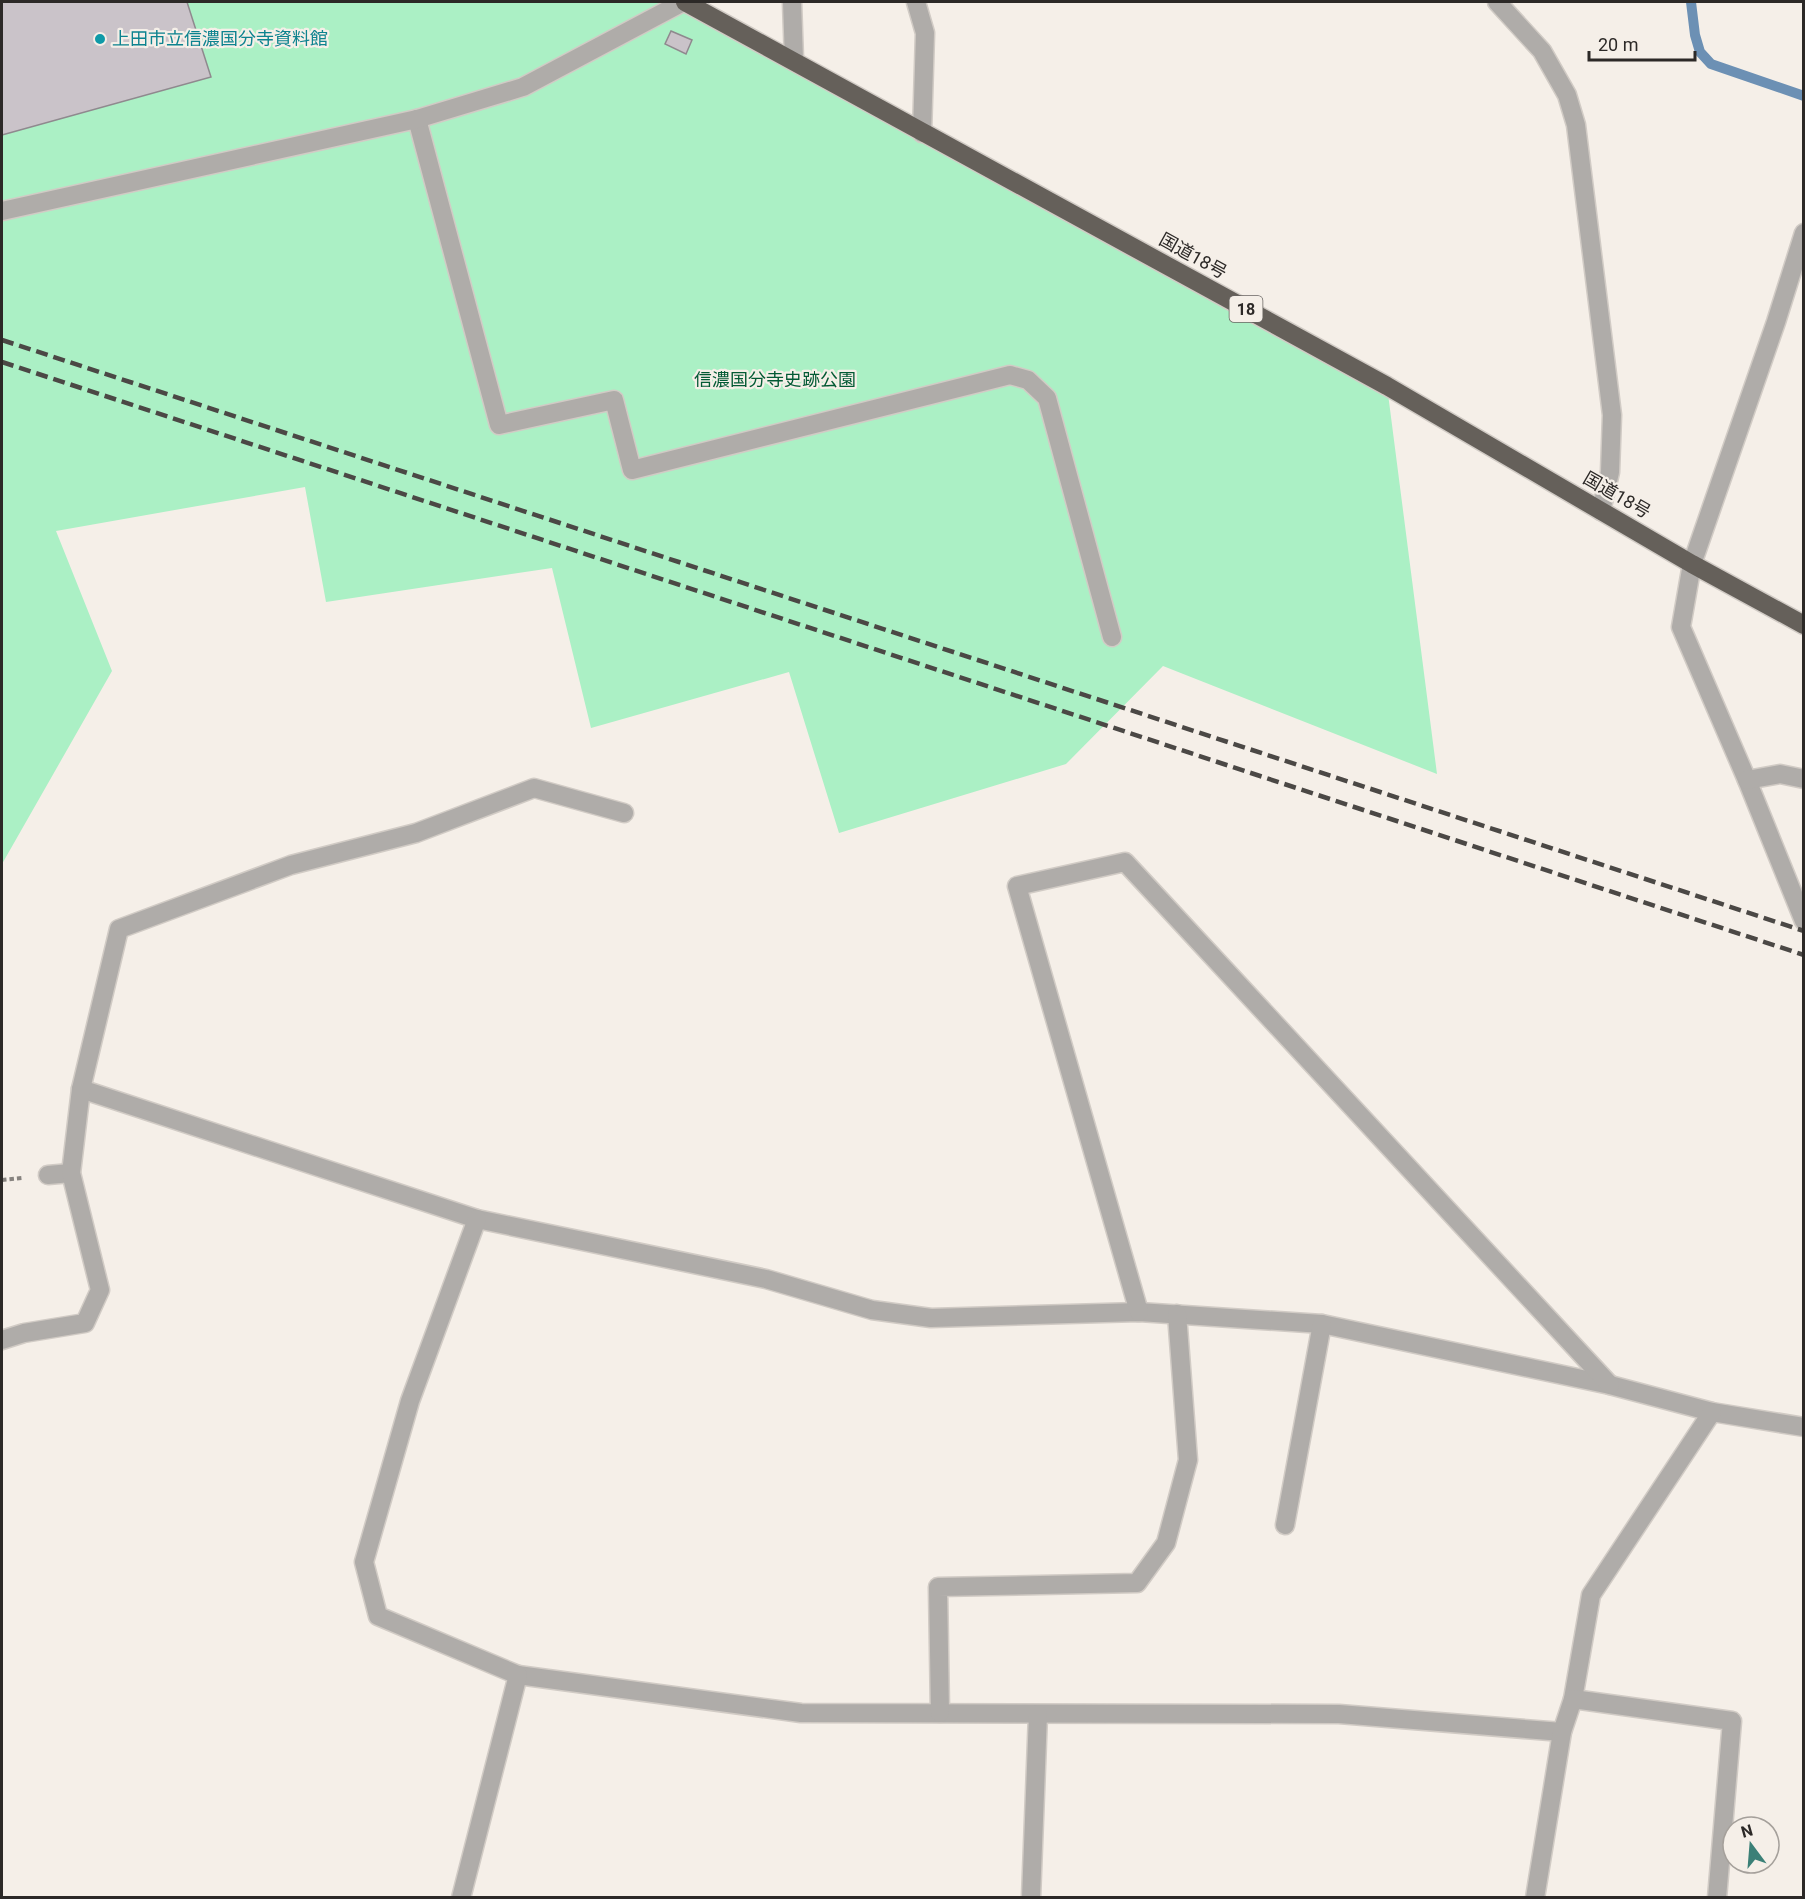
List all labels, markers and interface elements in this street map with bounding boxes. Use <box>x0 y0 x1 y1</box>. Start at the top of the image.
scale bar <box>1589 24 1696 62</box>
place label: 上田市立信濃国分寺資料館 <box>112 28 328 49</box>
marker: 上田市立信濃国分寺資料館 <box>93 32 107 46</box>
text: 20 m <box>1598 34 1638 55</box>
street label: 国道18号 <box>1156 228 1231 283</box>
road number: 18 <box>1230 296 1262 322</box>
park label: 信濃国分寺史跡公園 <box>694 369 856 390</box>
street label: 国道18号 <box>1580 467 1655 522</box>
north arrow <box>1721 1815 1781 1875</box>
text: N <box>1739 1820 1755 1842</box>

